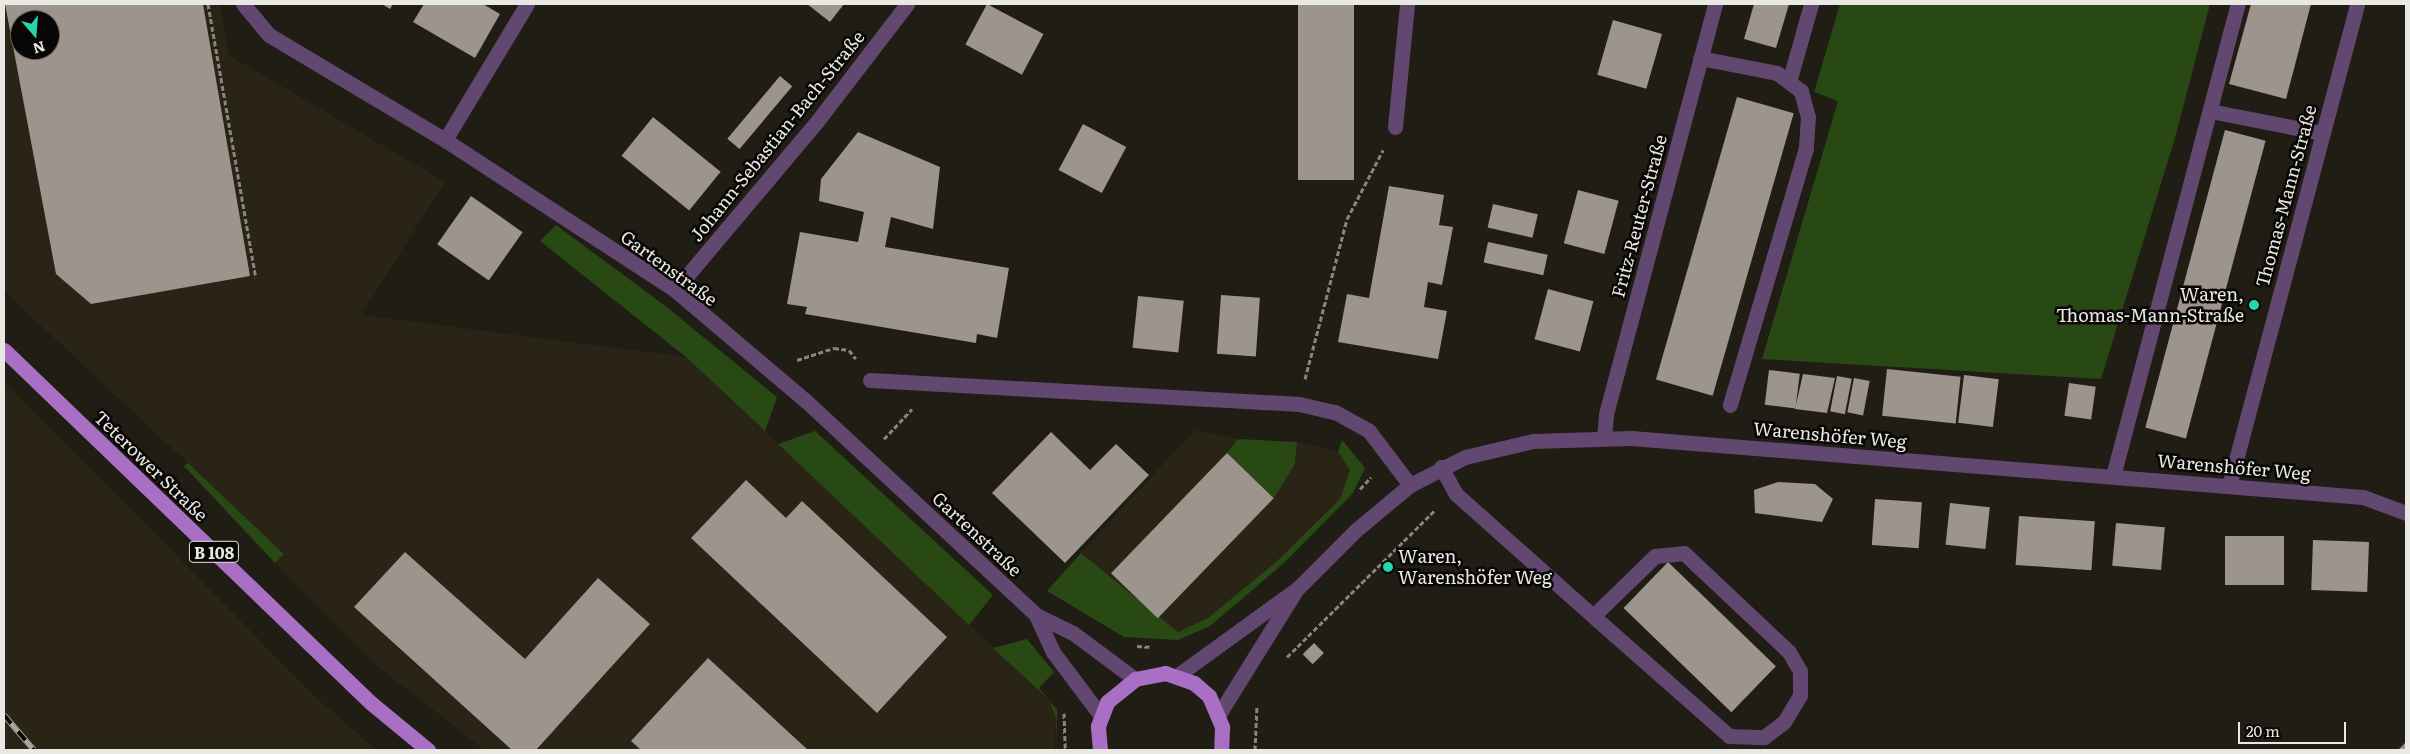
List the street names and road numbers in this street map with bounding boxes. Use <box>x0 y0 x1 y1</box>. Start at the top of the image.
street label: Johann-Sebastian-Bach-Straße <box>685 26 869 246</box>
street label: Thomas-Mann-Straße <box>2251 102 2321 290</box>
street label: Fritz-Reuter-Straße <box>1607 132 1671 300</box>
street label: Gartenstraße <box>616 226 722 310</box>
street label: Teterower Straße <box>90 406 212 526</box>
street label: Warenshöfer Weg <box>1752 418 1908 452</box>
street label: Warenshöfer Weg <box>2156 450 2312 484</box>
street label: Gartenstraße <box>928 487 1026 581</box>
road number: B 108 <box>188 538 240 566</box>

